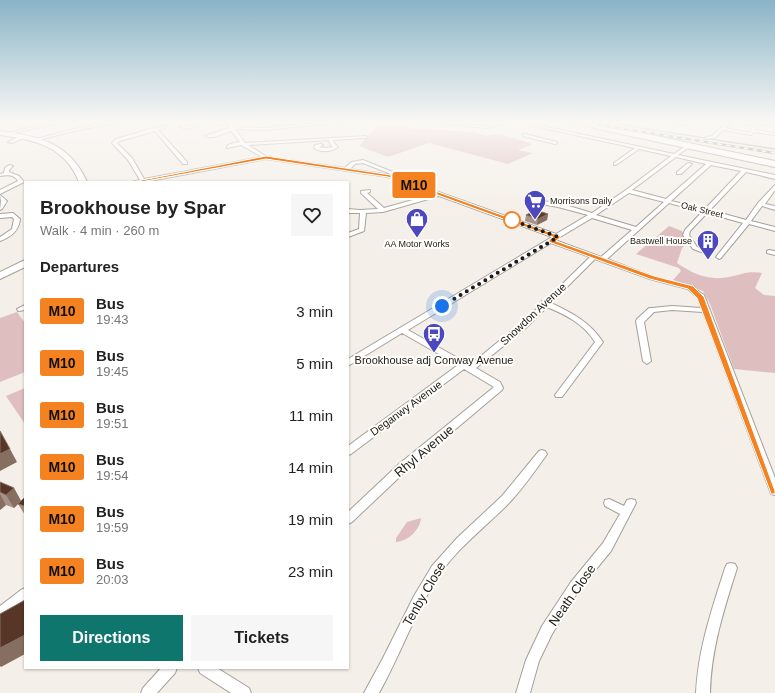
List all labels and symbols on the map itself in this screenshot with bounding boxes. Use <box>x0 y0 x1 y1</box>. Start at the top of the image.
line badge: M10 <box>391 172 437 198</box>
supermarket icon: Morrisons Daily <box>522 188 548 221</box>
place label: Morrisons Daily <box>550 196 613 206</box>
street label: Oak Street <box>680 200 725 220</box>
shop icon: AA Motor Works <box>404 206 430 239</box>
unlabelled marker <box>503 211 521 229</box>
building icon: Bastwell House <box>695 228 721 261</box>
place label: Bastwell House <box>630 236 692 246</box>
place label: AA Motor Works <box>385 239 450 249</box>
street label: Snowdon Avenue <box>498 280 568 348</box>
your location <box>432 296 452 316</box>
bus stop icon: Brookhouse adj Conway Avenue <box>421 321 447 354</box>
place label: Brookhouse adj Conway Avenue <box>355 354 513 366</box>
street label: Deganwy Avenue <box>368 378 444 438</box>
street label: Rhyl Avenue <box>391 422 457 480</box>
street label: Tenby Close <box>400 559 448 629</box>
street label: Neath Close <box>545 561 599 629</box>

